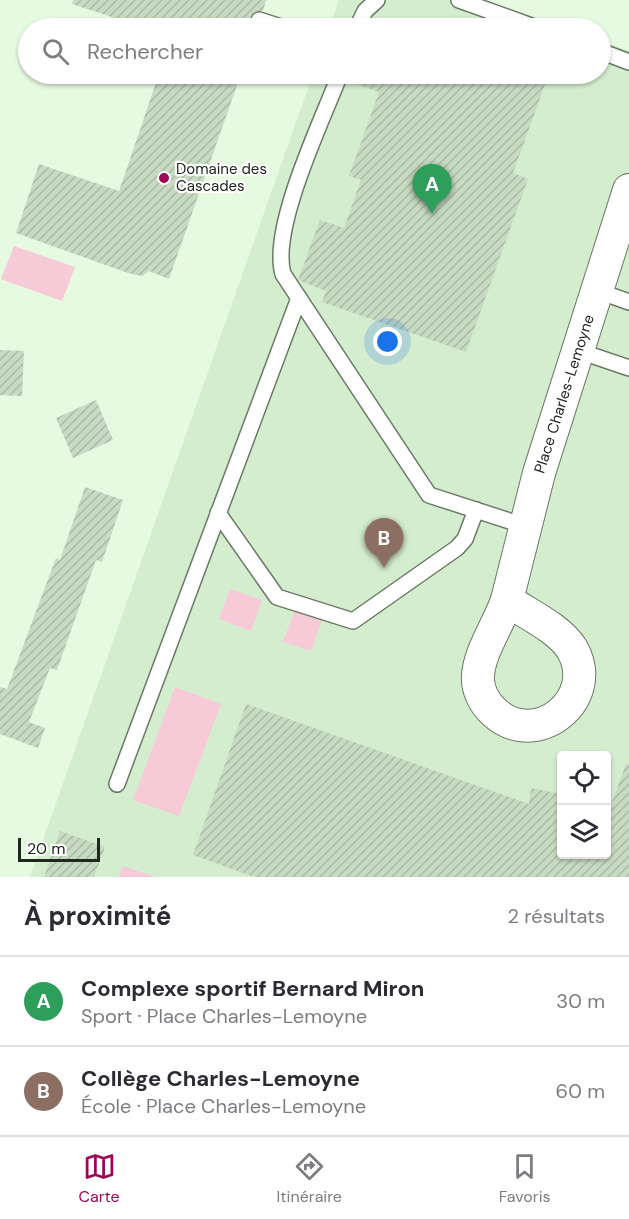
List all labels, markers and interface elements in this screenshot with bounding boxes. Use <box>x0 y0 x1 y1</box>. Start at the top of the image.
search box <box>18 18 611 84</box>
icon: search <box>39 35 72 68</box>
text: Rechercher <box>87 37 203 66</box>
place label: Domaine des Cascades <box>176 159 267 196</box>
pin: A <box>412 164 452 214</box>
marker: Domaine des Cascades <box>157 171 171 185</box>
street label: Place Charles-Lemoyne <box>530 312 599 476</box>
your location <box>373 327 402 356</box>
pin: B <box>364 518 404 568</box>
map controls <box>557 751 611 859</box>
button: locate <box>557 751 611 805</box>
button: layers <box>557 805 611 859</box>
scale bar <box>18 835 100 862</box>
text: 20 m <box>27 838 66 859</box>
text: À proximité <box>24 899 171 933</box>
text: 2 résultats <box>508 903 605 929</box>
text: Complexe sportif Bernard Miron <box>81 974 424 1003</box>
text: A <box>36 988 51 1014</box>
text: 30 m <box>556 988 605 1014</box>
text: Sport · Place Charles-Lemoyne <box>81 1003 367 1029</box>
text: Collège Charles-Lemoyne <box>81 1064 360 1093</box>
text: B <box>37 1078 50 1104</box>
text: 60 m <box>556 1078 605 1104</box>
text: École · Place Charles-Lemoyne <box>81 1093 366 1119</box>
tab: Carte <box>78 1150 120 1207</box>
tab: Itinéraire <box>277 1150 342 1207</box>
tab: Favoris <box>499 1150 551 1207</box>

